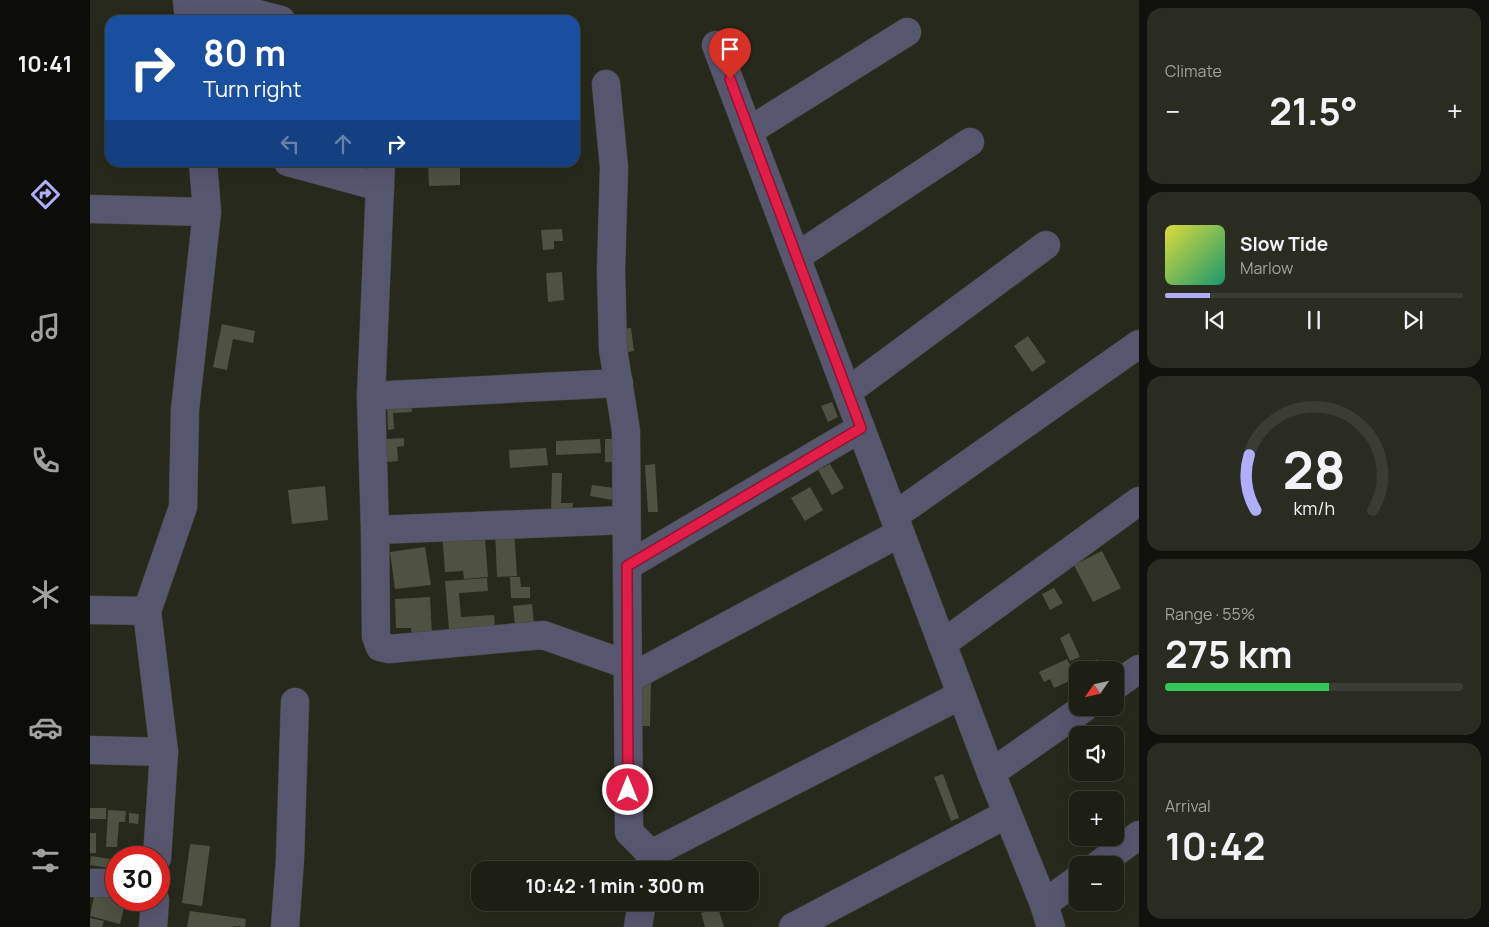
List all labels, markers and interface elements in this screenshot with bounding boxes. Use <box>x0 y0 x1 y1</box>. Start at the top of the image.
pin <box>709 28 751 79</box>
text: 80 m <box>203 29 286 77</box>
icon: right <box>120 35 185 100</box>
icon: arrive <box>716 35 744 63</box>
text: 10:41 <box>18 49 72 79</box>
text: Climate <box>1165 60 1222 82</box>
text: Turn right <box>203 74 301 104</box>
text: 21.5° <box>1269 84 1358 136</box>
text: − <box>1165 92 1180 130</box>
text: + <box>1447 92 1463 130</box>
icon: left <box>276 130 304 158</box>
icon: ahead <box>329 130 357 158</box>
icon: right <box>382 130 410 158</box>
icon: directions <box>28 177 63 212</box>
text: Slow Tide <box>1240 231 1328 257</box>
text: Marlow <box>1240 257 1293 279</box>
icon: previous <box>1201 306 1229 334</box>
icon: pause <box>1300 306 1328 334</box>
icon: next <box>1399 306 1427 334</box>
icon: music <box>28 310 63 345</box>
text: 28 <box>1283 434 1345 505</box>
icon: phone <box>28 443 63 478</box>
text: km/h <box>1293 496 1335 520</box>
icon: climate <box>28 577 63 612</box>
text: Range · 55% <box>1165 603 1255 625</box>
text: 275 km <box>1165 627 1292 679</box>
north arrow <box>1069 661 1124 716</box>
map controls <box>1069 661 1124 911</box>
icon: car <box>28 710 63 745</box>
button: sound <box>1069 726 1124 781</box>
position arrow <box>601 763 653 815</box>
button: + <box>1069 791 1124 846</box>
text: Arrival <box>1165 795 1211 817</box>
text: 10:42 <box>1165 819 1265 871</box>
icon: filters <box>28 843 63 878</box>
speed limit sign: 30 <box>105 846 170 911</box>
button: − <box>1069 856 1124 911</box>
text: 10:42 · 1 min · 300 m <box>526 873 704 899</box>

